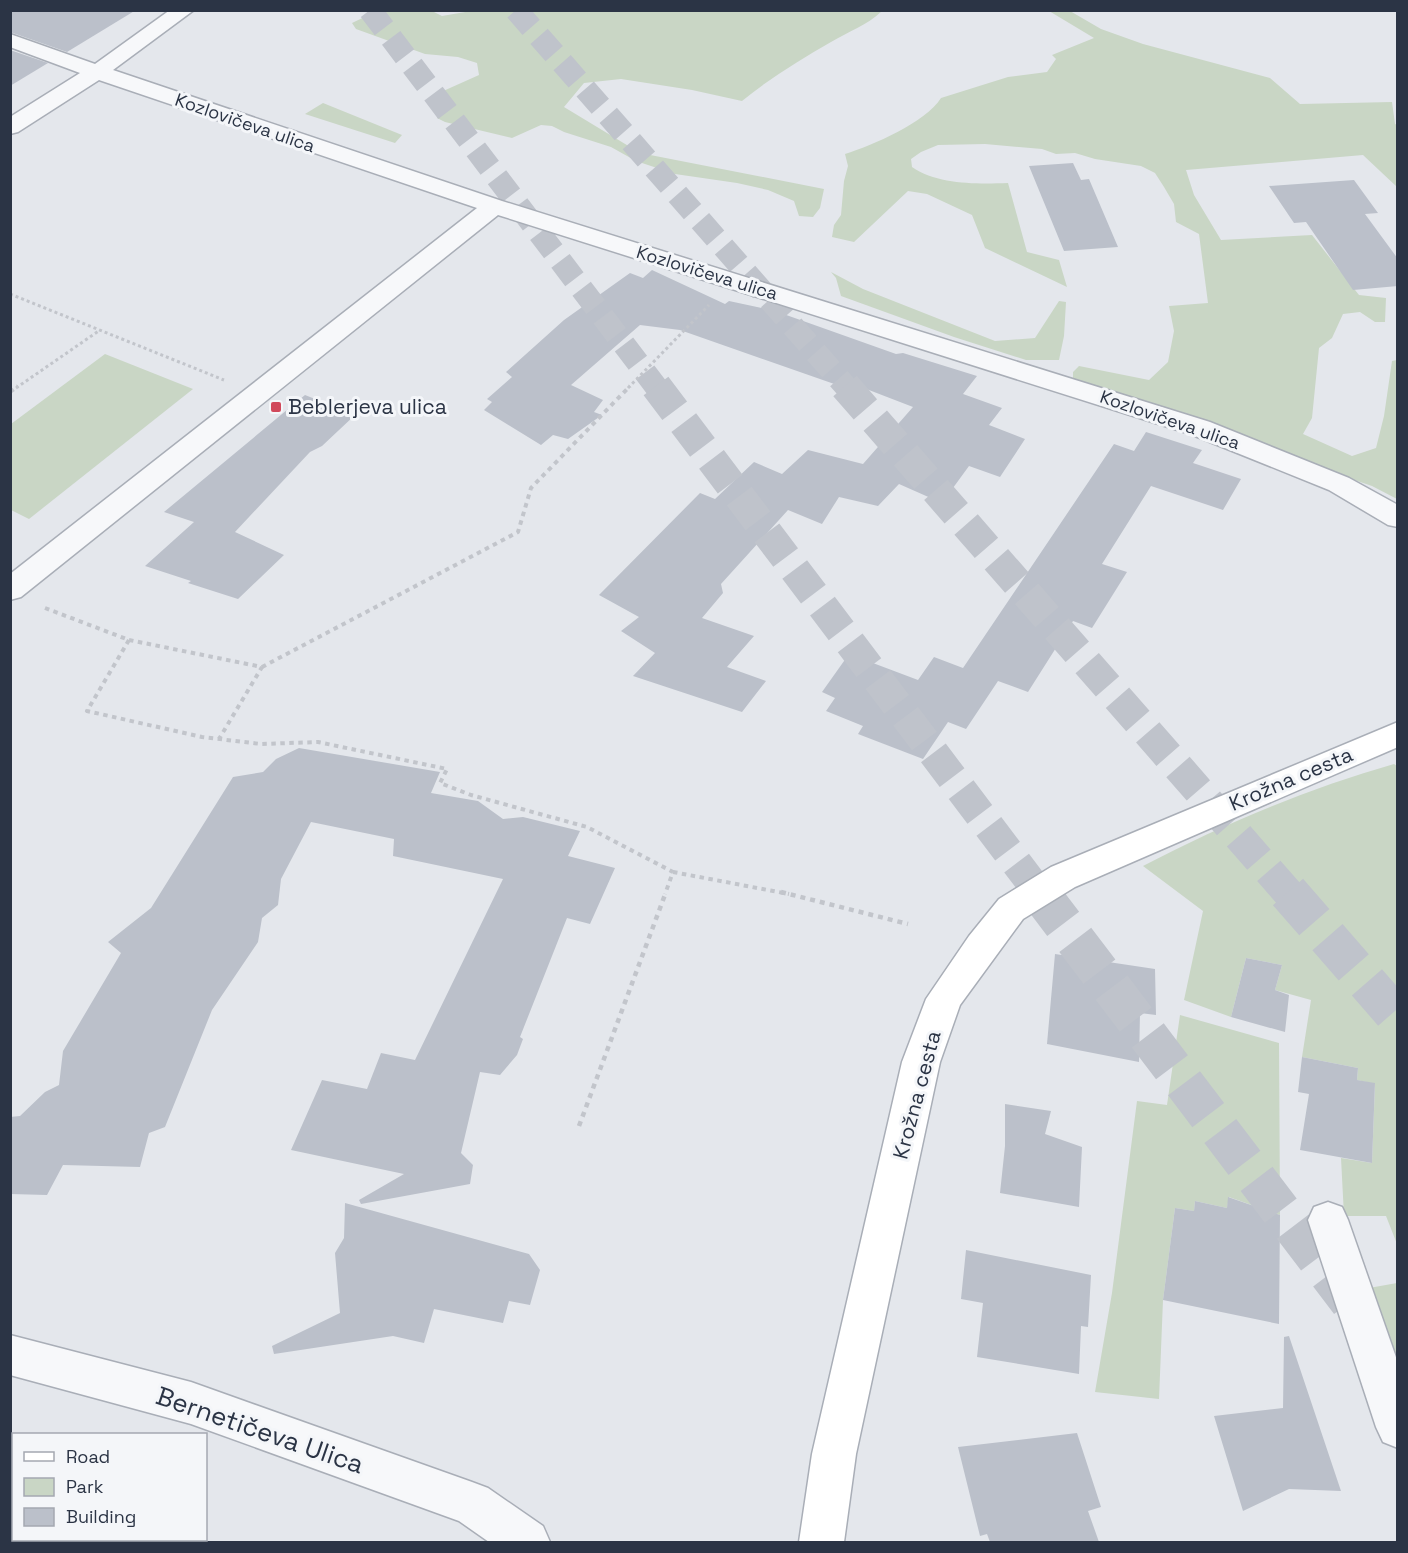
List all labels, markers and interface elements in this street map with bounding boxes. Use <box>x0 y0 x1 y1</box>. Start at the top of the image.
street label: Kozlovičeva ulica <box>172 88 318 157</box>
street label: Kozlovičeva ulica <box>634 240 781 305</box>
street label: Kozlovičeva ulica <box>1097 385 1243 454</box>
place label: Beblerjeva ulica <box>288 393 447 420</box>
marker: Beblerjeva ulica <box>269 400 283 414</box>
street label: Krožna cesta <box>1225 740 1357 817</box>
street label: Krožna cesta <box>886 1028 947 1162</box>
street label: Bernetičeva Ulica <box>152 1378 369 1482</box>
legend <box>12 1433 207 1541</box>
text: Road <box>66 1445 110 1468</box>
text: Park <box>66 1475 104 1498</box>
text: Building <box>66 1505 136 1528</box>

